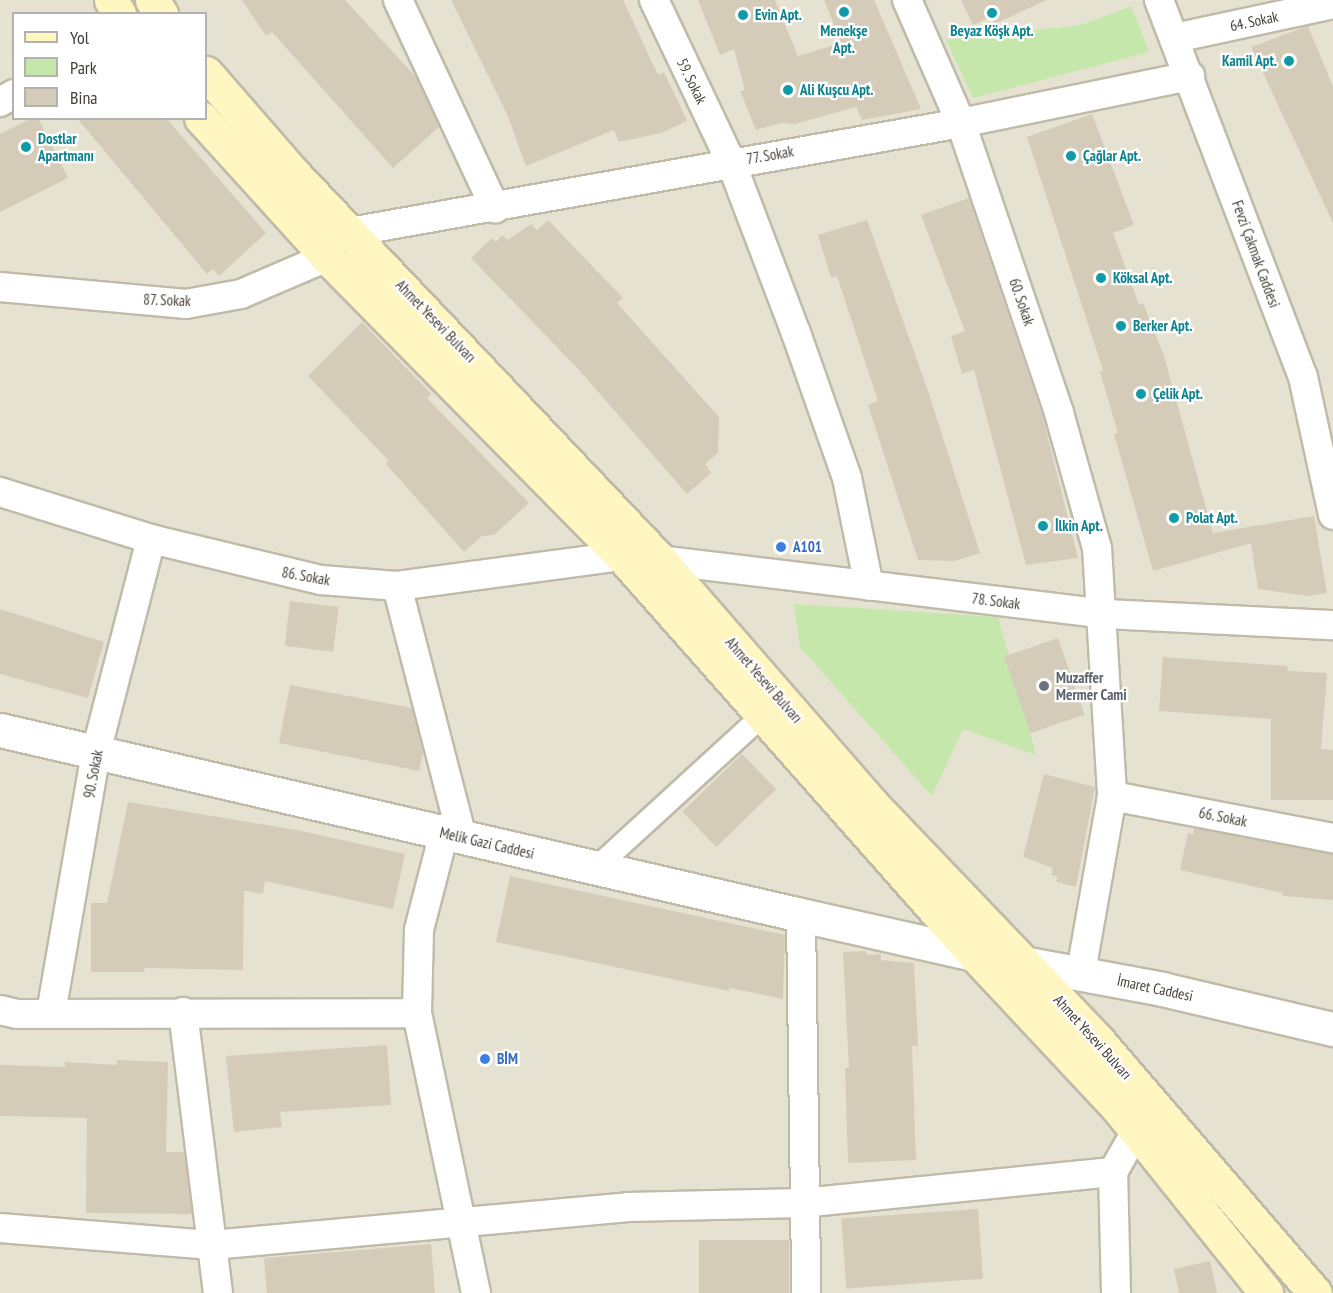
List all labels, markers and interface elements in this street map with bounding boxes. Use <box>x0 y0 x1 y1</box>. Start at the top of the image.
marker: Menekşe Apt. <box>837 5 851 19</box>
place label: Evin Apt. <box>755 6 802 24</box>
marker: Beyaz Köşk Apt. <box>985 6 999 20</box>
street label: 64. Sokak <box>1228 7 1280 35</box>
marker: Evin Apt. <box>736 8 750 22</box>
legend <box>12 12 207 120</box>
place label: Menekşe Apt. <box>820 21 868 56</box>
place label: Beyaz Köşk Apt. <box>950 22 1034 40</box>
text: Yol <box>70 26 89 49</box>
place label: Kamil Apt. <box>1221 52 1277 70</box>
marker: Kamil Apt. <box>1282 54 1296 68</box>
street label: 59. Sokak <box>673 55 711 107</box>
text: Park <box>70 56 97 79</box>
place label: Ali Kuşcu Apt. <box>800 81 874 99</box>
marker: Ali Kuşcu Apt. <box>781 83 795 97</box>
text: Bina <box>70 86 98 109</box>
place label: Dostlar Apartmanı <box>38 129 94 164</box>
marker: Dostlar Apartmanı <box>19 140 33 154</box>
street label: 77. Sokak <box>745 142 795 168</box>
place label: Çağlar Apt. <box>1083 147 1142 165</box>
marker: Çağlar Apt. <box>1064 149 1078 163</box>
street label: Fevzi Çakmak Caddesi <box>1228 198 1284 310</box>
place label: Köksal Apt. <box>1113 269 1173 287</box>
marker: Köksal Apt. <box>1094 271 1108 285</box>
street label: 60. Sokak <box>1005 275 1039 329</box>
street label: Ahmet Yesevi Bulvarı <box>392 276 480 366</box>
street label: 87. Sokak <box>142 290 192 310</box>
place label: Berker Apt. <box>1133 317 1193 335</box>
marker: Berker Apt. <box>1114 319 1128 333</box>
place label: Çelik Apt. <box>1153 385 1204 403</box>
marker: Çelik Apt. <box>1134 387 1148 401</box>
place label: Polat Apt. <box>1186 509 1238 527</box>
marker: Polat Apt. <box>1167 511 1181 525</box>
place label: İlkin Apt. <box>1055 517 1103 535</box>
marker: İlkin Apt. <box>1036 519 1050 533</box>
place label: A101 <box>793 538 822 556</box>
marker: A101 <box>774 540 788 554</box>
street label: 86. Sokak <box>280 563 332 589</box>
street label: 78. Sokak <box>970 589 1022 613</box>
street label: Ahmet Yesevi Bulvarı <box>722 633 806 727</box>
place label: Muzaffer Mermer Cami <box>1056 668 1127 703</box>
marker: Muzaffer Mermer Cami <box>1037 679 1051 693</box>
street label: 90. Sokak <box>79 748 107 800</box>
street label: 66. Sokak <box>1197 803 1249 831</box>
street label: Melik Gazi Caddesi <box>438 823 536 863</box>
street label: İmaret Caddesi <box>1115 971 1195 1005</box>
street label: Ahmet Yesevi Bulvarı <box>1050 991 1136 1083</box>
place label: BİM <box>497 1050 518 1068</box>
marker: BİM <box>478 1052 492 1066</box>

